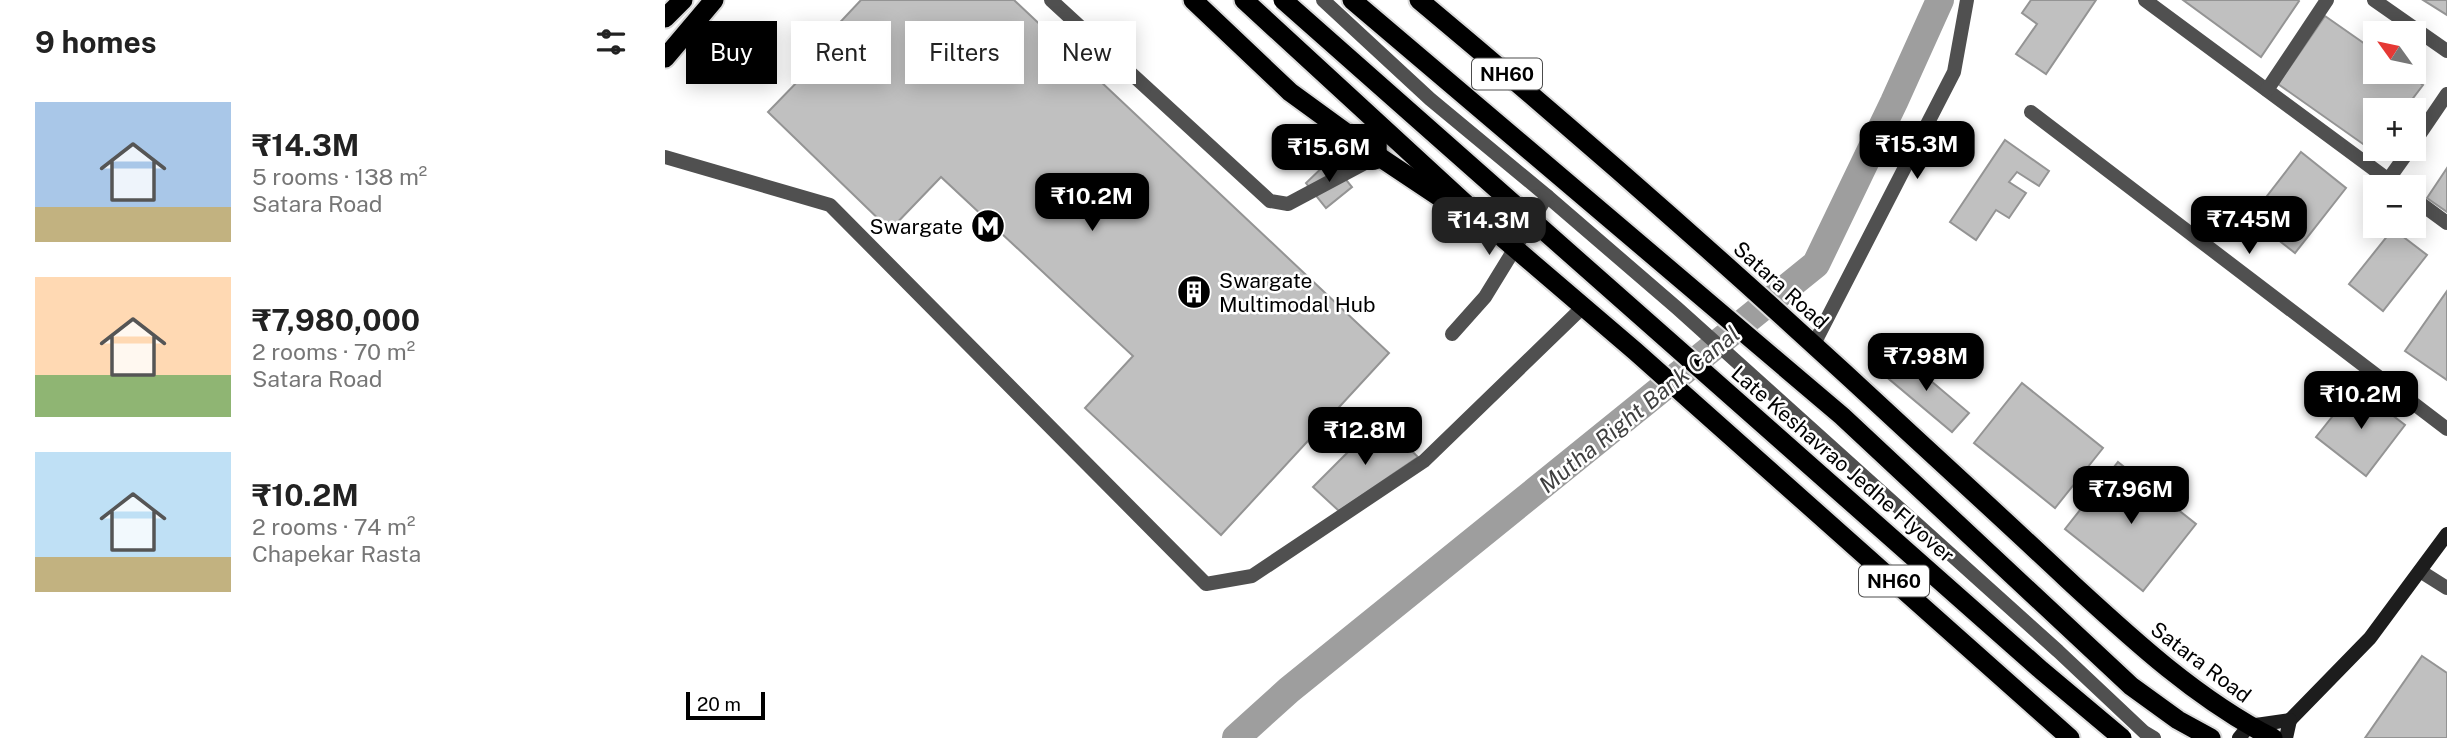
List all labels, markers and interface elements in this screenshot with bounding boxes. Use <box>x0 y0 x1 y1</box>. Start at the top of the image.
chip: Buy <box>686 21 777 84</box>
chip: Rent <box>791 21 891 84</box>
chip: Filters <box>905 21 1024 84</box>
chip: New <box>1038 21 1136 84</box>
north arrow <box>2363 21 2425 84</box>
map controls <box>2363 21 2426 238</box>
icon: filters <box>592 23 630 61</box>
text: 9 homes <box>35 24 157 60</box>
road number: NH60 <box>1472 58 1542 90</box>
button: + <box>2363 98 2426 161</box>
pin: ₹15.3M <box>1860 122 1974 181</box>
pin: ₹15.6M <box>1272 124 1386 184</box>
text: ₹14.3M <box>252 127 359 163</box>
icon: home <box>91 130 175 214</box>
text: ₹15.3M <box>1876 130 1958 157</box>
text: ₹15.6M <box>1288 133 1370 160</box>
text: 5 rooms · 138 m² <box>252 163 427 190</box>
pin: ₹10.2M <box>1035 174 1149 233</box>
button: − <box>2363 175 2426 238</box>
text: ₹10.2M <box>1051 182 1133 209</box>
text: Satara Road <box>252 190 383 217</box>
pin: ₹7.45M <box>2192 196 2306 256</box>
pin: ₹14.3M <box>1432 198 1546 257</box>
text: ₹7.45M <box>2207 205 2291 232</box>
text: ₹14.3M <box>1448 206 1530 233</box>
metro station icon: Swargate <box>969 207 1007 245</box>
place label: Swargate <box>869 214 963 239</box>
street label: Satara Road <box>1728 236 1834 334</box>
place label: Swargate Multimodal Hub <box>1219 268 1376 317</box>
building icon: Swargate Multimodal Hub <box>1175 273 1213 311</box>
text: ₹7,980,000 <box>252 302 420 338</box>
icon: home <box>91 305 175 389</box>
water label: Mutha Right Bank Canal <box>1533 320 1745 498</box>
pin: ₹7.98M <box>1869 334 1983 393</box>
text: 2 rooms · 70 m² <box>252 338 415 365</box>
text: ₹7.98M <box>1884 342 1968 369</box>
street label: Late Keshavrao Jedhe Flyover <box>1726 360 1960 568</box>
text: Satara Road <box>252 365 383 392</box>
pin: ₹10.2M <box>2304 372 2418 431</box>
text: ₹10.2M <box>2320 380 2402 407</box>
pin: ₹12.8M <box>1308 407 1422 467</box>
text: ₹12.8M <box>1324 416 1406 443</box>
pin: ₹7.96M <box>2074 466 2188 526</box>
text: ₹7.96M <box>2089 475 2173 502</box>
text: ₹10.2M <box>252 477 359 513</box>
icon: home <box>91 480 175 564</box>
text: 2 rooms · 74 m² <box>252 513 415 540</box>
text: Chapekar Rasta <box>252 540 421 567</box>
road number: NH60 <box>1859 566 1929 596</box>
street label: Satara Road <box>2146 616 2256 708</box>
scale bar <box>686 689 765 721</box>
text: 20 m <box>697 693 741 715</box>

